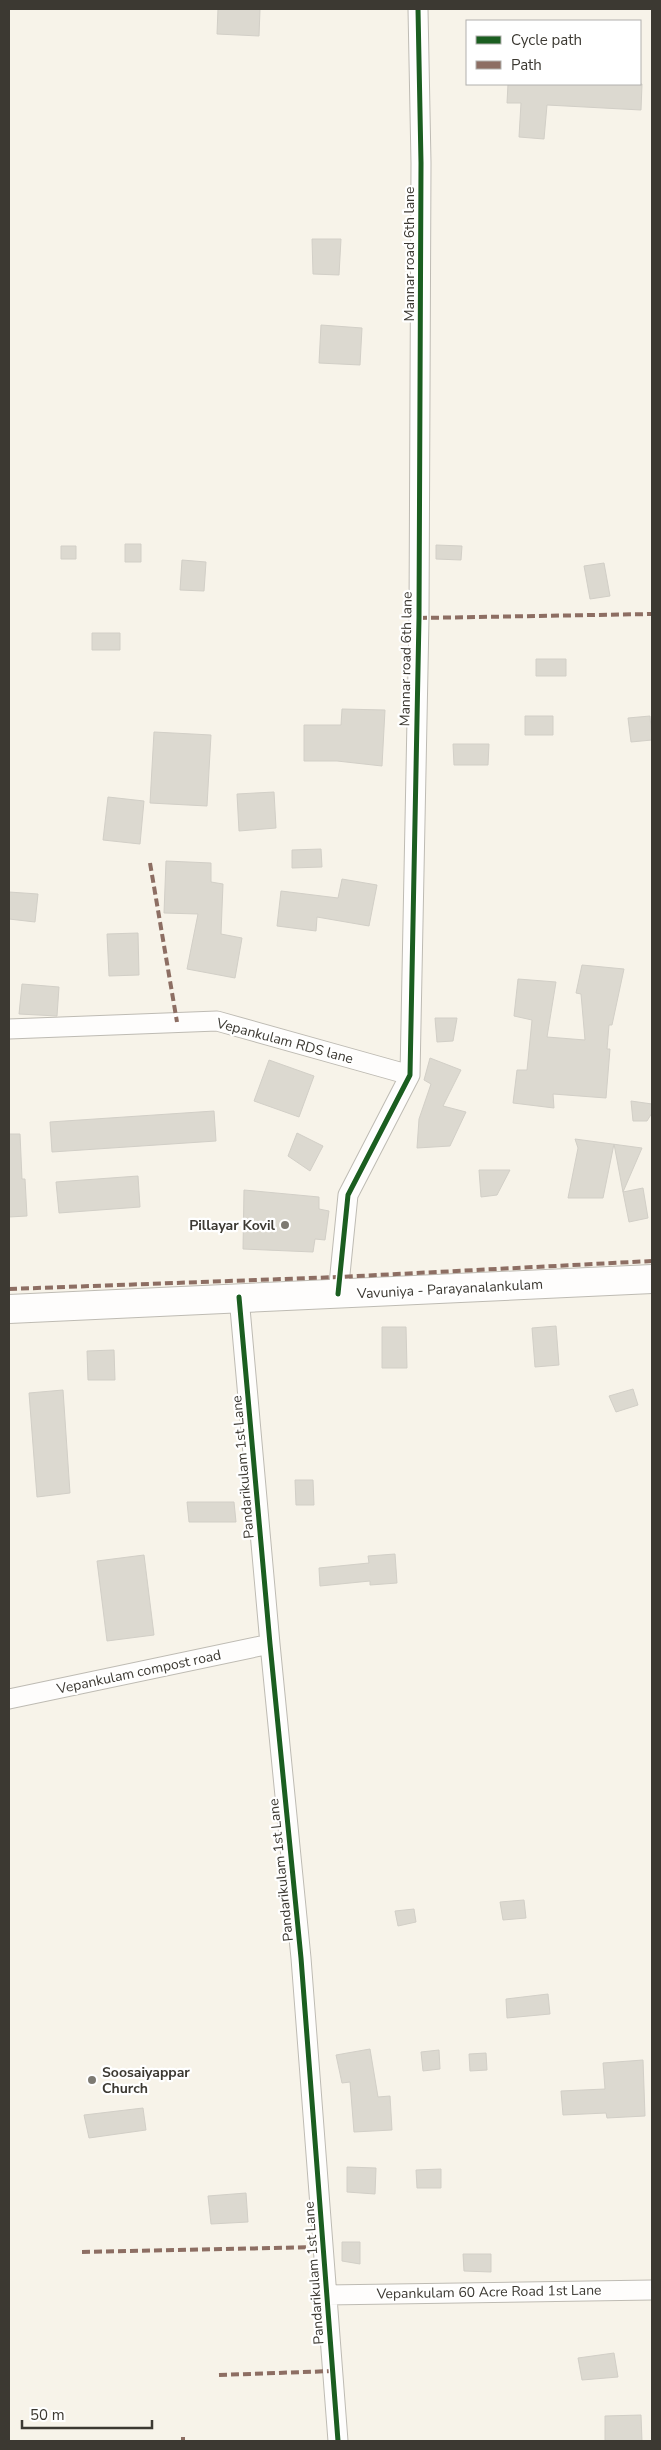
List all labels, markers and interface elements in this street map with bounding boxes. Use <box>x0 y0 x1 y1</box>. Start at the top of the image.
legend <box>466 20 641 85</box>
text: Cycle path <box>511 30 582 50</box>
text: Path <box>511 55 542 75</box>
street label: Mannar road 6th lane <box>400 186 419 322</box>
street label: Mannar road 6th lane <box>395 591 417 727</box>
street label: Vepankulam RDS lane <box>214 1013 355 1068</box>
place label: Pillayar Kovil <box>189 1216 276 1235</box>
marker: Pillayar Kovil <box>279 1219 291 1231</box>
street label: Vavuniya - Parayanalankulam <box>356 1275 543 1303</box>
street label: Pandarikulam 1st Lane <box>227 1395 259 1539</box>
street label: Vepankulam compost road <box>54 1645 223 1699</box>
street label: Pandarikulam 1st Lane <box>264 1798 298 1942</box>
place label: Soosaiyappar Church <box>102 2063 190 2098</box>
marker: Soosaiyappar Church <box>86 2074 98 2086</box>
street label: Pandarikulam 1st Lane <box>300 2201 328 2345</box>
street label: Vepankulam 60 Acre Road 1st Lane <box>375 2281 602 2303</box>
scale bar <box>22 2398 152 2430</box>
text: 50 m <box>30 2405 65 2425</box>

